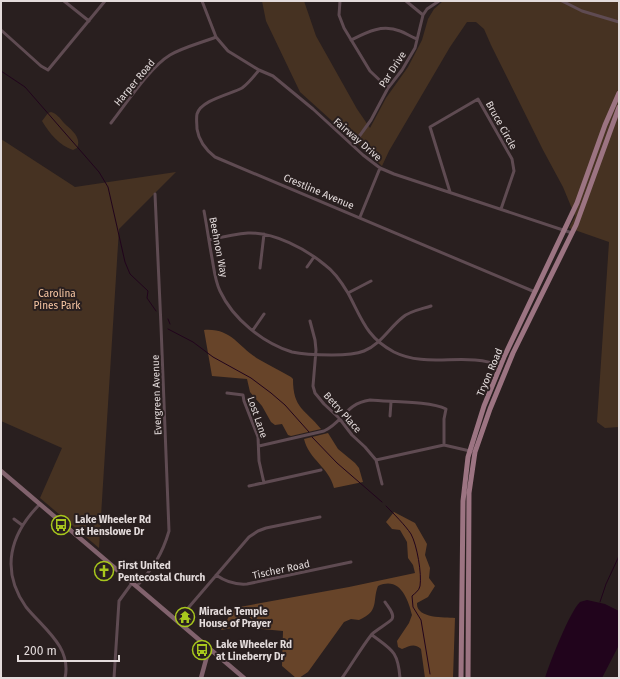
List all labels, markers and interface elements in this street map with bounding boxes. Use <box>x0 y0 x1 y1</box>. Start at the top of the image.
street label: Par Drive <box>377 49 409 90</box>
street label: Harper Road <box>112 57 158 108</box>
street label: Bruce Circle <box>483 99 519 152</box>
street label: Fairway Drive <box>331 116 384 164</box>
street label: Crestline Avenue <box>281 172 356 212</box>
street label: Beehnon Way <box>206 216 230 278</box>
park label: Carolina Pines Park <box>34 288 81 312</box>
street label: Tryon Road <box>474 347 505 398</box>
street label: Evergreen Avenue <box>150 354 164 435</box>
street label: Betry Place <box>321 390 364 436</box>
street label: Lost Lane <box>244 395 270 440</box>
bus stop icon: Lake Wheeler Rd at Henslowe Dr <box>50 514 72 536</box>
place label: Lake Wheeler Rd at Henslowe Dr <box>75 514 151 538</box>
street label: Tischer Road <box>251 558 311 582</box>
church icon: First United Pentecostal Church <box>93 560 115 582</box>
place label: First United Pentecostal Church <box>118 560 206 584</box>
temple icon: Miracle Temple House of Prayer <box>174 606 196 628</box>
place label: Miracle Temple House of Prayer <box>199 606 272 630</box>
scale bar <box>18 637 119 663</box>
bus stop icon: Lake Wheeler Rd at Lineberry Dr <box>191 639 213 661</box>
place label: Lake Wheeler Rd at Lineberry Dr <box>216 639 292 663</box>
text: 200 m <box>24 644 57 658</box>

